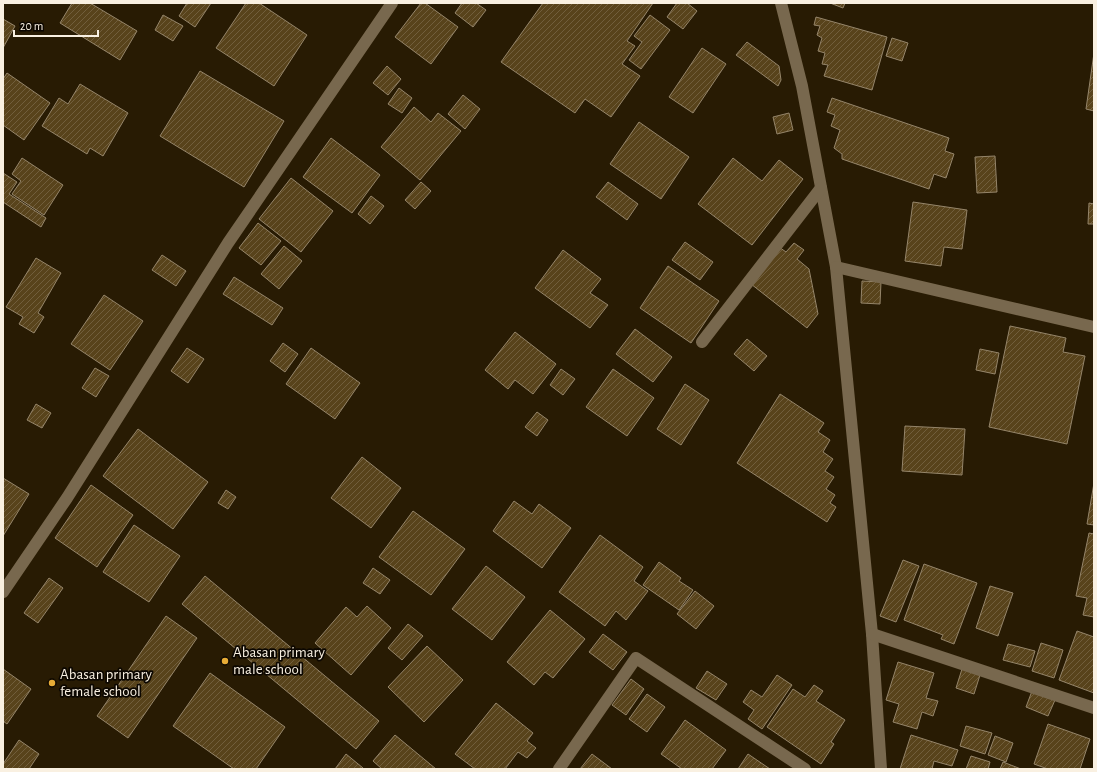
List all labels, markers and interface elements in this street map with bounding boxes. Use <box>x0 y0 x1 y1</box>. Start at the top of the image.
scale bar <box>14 12 98 38</box>
text: 20 m <box>20 20 43 32</box>
place label: Abasan primary male school <box>233 645 326 677</box>
marker: Abasan primary male school <box>220 656 230 666</box>
place label: Abasan primary female school <box>60 667 153 699</box>
marker: Abasan primary female school <box>47 678 57 688</box>

